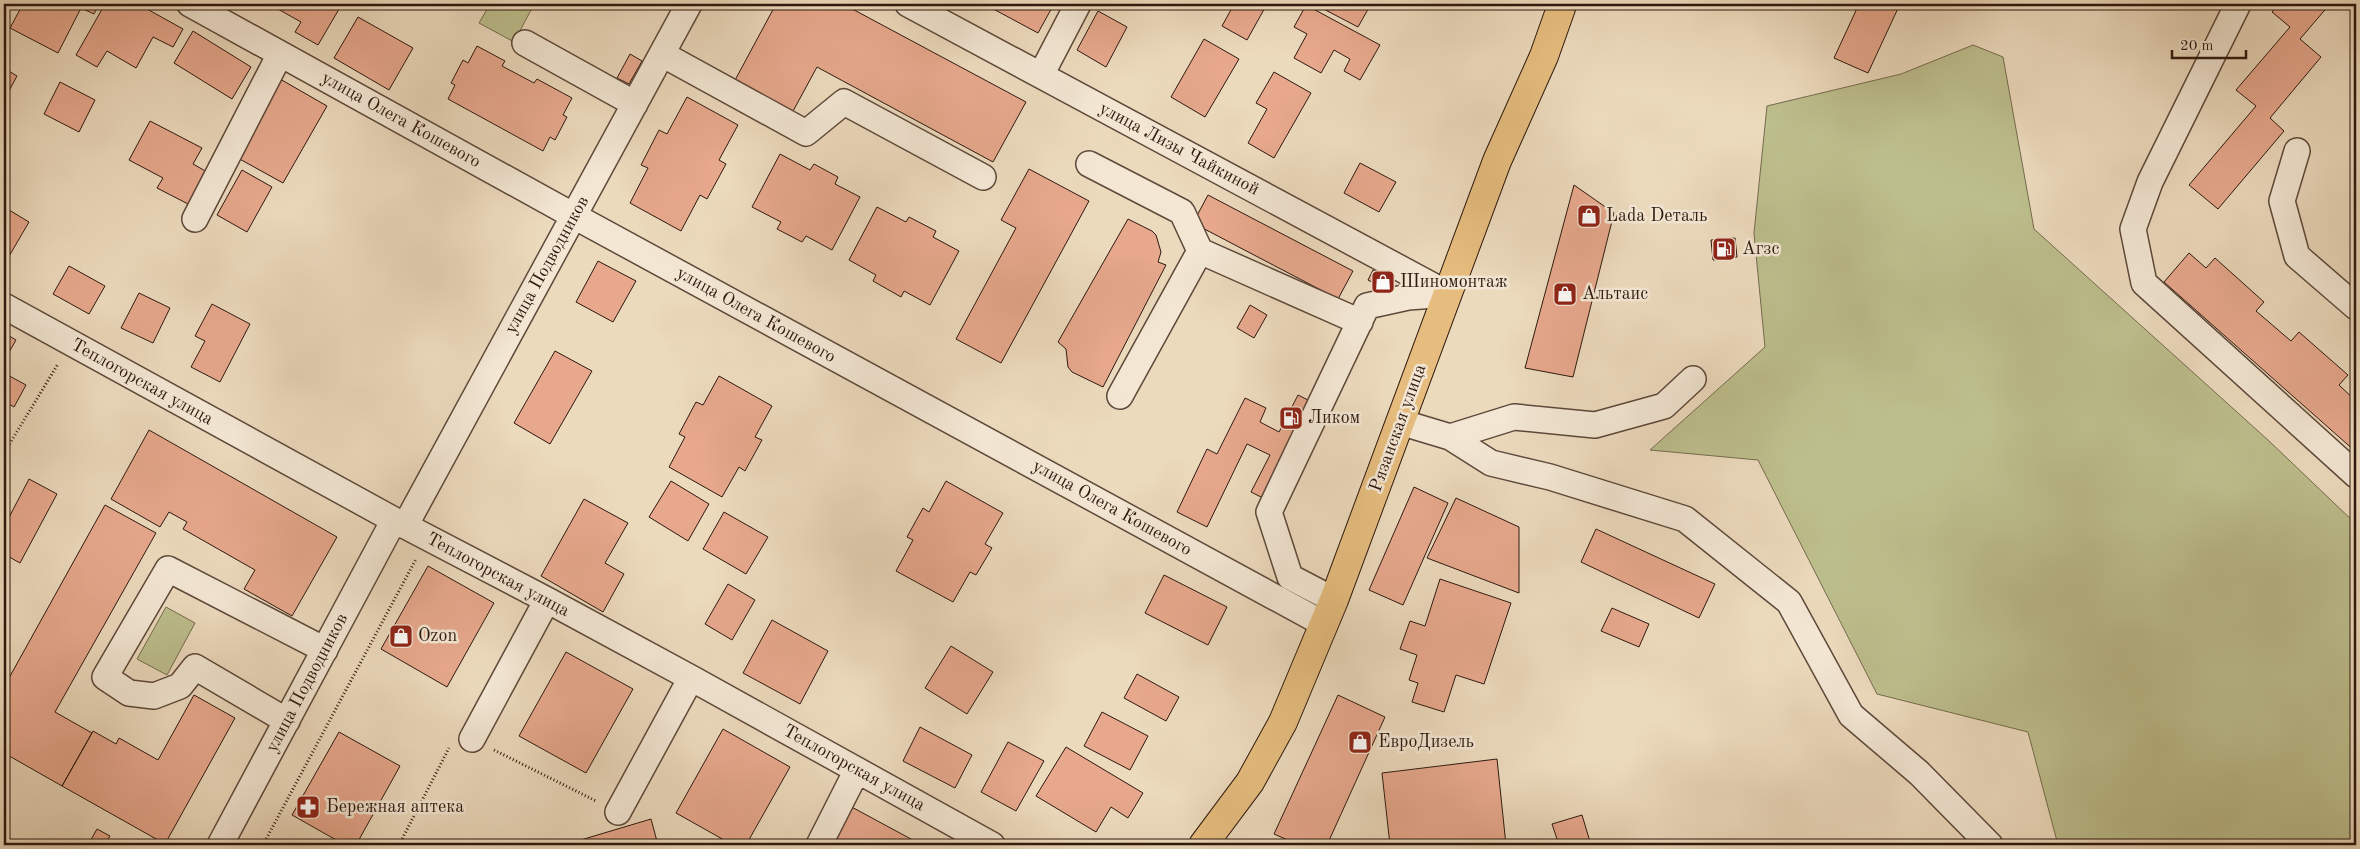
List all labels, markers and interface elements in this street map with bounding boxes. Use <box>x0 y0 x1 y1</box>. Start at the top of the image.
scale bar <box>2172 28 2246 60</box>
text: 20 m <box>2180 39 2214 54</box>
street label: улица Олега Кошевого <box>318 69 484 171</box>
street label: улица Лизы Чайкиной <box>1096 99 1262 199</box>
street label: улица Подводников <box>502 193 592 337</box>
shop icon: Lada Dеталь <box>1576 203 1602 229</box>
place label: Lada Dеталь <box>1606 207 1707 225</box>
fuel station icon: Агзс <box>1711 236 1737 262</box>
place label: Агзс <box>1742 240 1779 258</box>
street label: улица Олега Кошевого <box>673 264 839 366</box>
shop icon: Шиномонтаж <box>1370 269 1396 295</box>
place label: Шиномонтаж <box>1400 273 1508 291</box>
shop icon: Альтаис <box>1552 281 1578 307</box>
place label: Альтаис <box>1582 285 1648 303</box>
street label: Теплогорская улица <box>68 336 216 429</box>
street label: Рязанская улица <box>1367 362 1429 494</box>
fuel station icon: Ликом <box>1278 405 1304 431</box>
place label: Ликом <box>1308 409 1360 427</box>
street label: улица Олега Кошевого <box>1029 457 1195 559</box>
street label: Теплогорская улица <box>424 530 573 620</box>
street label: улица Подводников <box>263 611 351 755</box>
shop icon: Ozon <box>388 623 414 649</box>
place label: Ozon <box>418 627 457 645</box>
street label: Теплогорская улица <box>780 722 928 815</box>
shop icon: ЕвроДизель <box>1347 729 1373 755</box>
place label: ЕвроДизель <box>1378 733 1474 751</box>
pharmacy icon: Бережная аптека <box>295 794 321 820</box>
place label: Бережная аптека <box>326 798 464 816</box>

